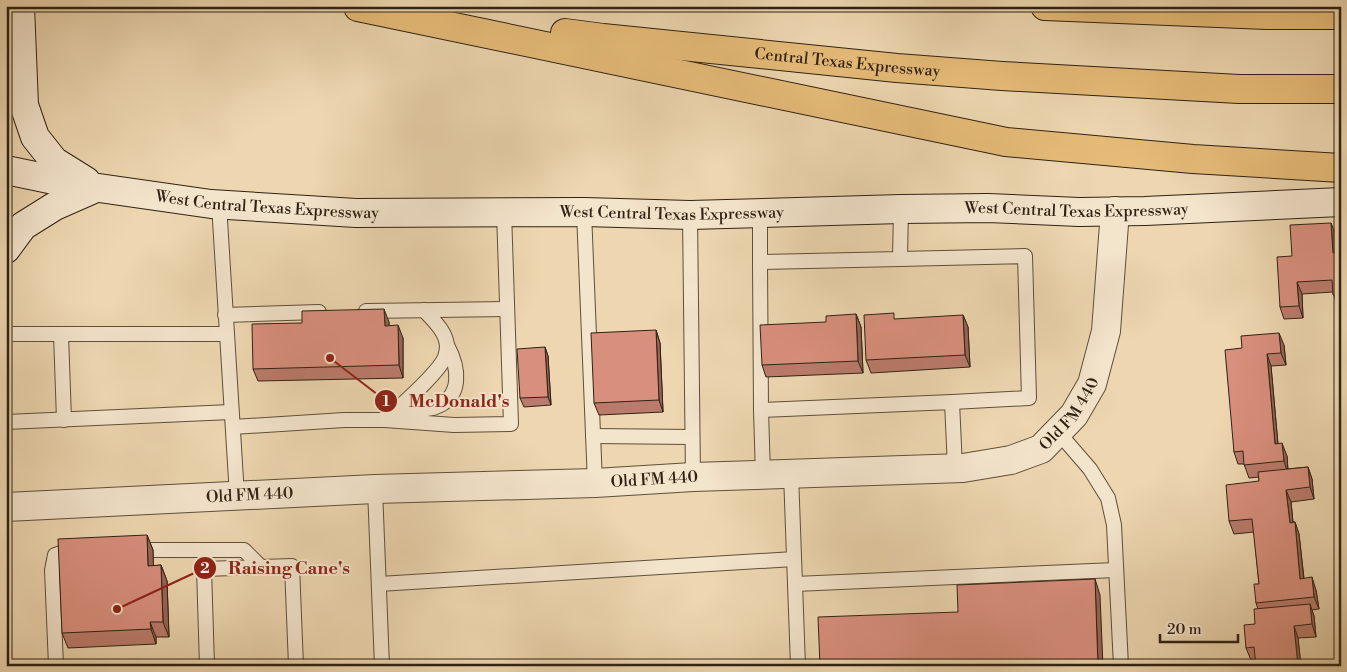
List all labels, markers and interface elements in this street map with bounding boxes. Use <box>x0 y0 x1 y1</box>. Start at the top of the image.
street label: Central Texas Expressway <box>754 44 941 81</box>
street label: West Central Texas Expressway <box>153 186 379 223</box>
street label: West Central Texas Expressway <box>963 198 1189 222</box>
street label: West Central Texas Expressway <box>559 202 784 225</box>
street label: Old FM 440 <box>1035 376 1103 455</box>
callout: McDonald's <box>373 384 519 417</box>
text: McDonald's <box>408 390 510 413</box>
text: 1 <box>382 392 390 411</box>
street label: Old FM 440 <box>610 467 699 492</box>
street label: Old FM 440 <box>205 483 294 507</box>
callout: Raising Cane's <box>193 551 360 584</box>
text: Raising Cane's <box>228 557 350 580</box>
text: 2 <box>200 559 210 578</box>
scale bar <box>1160 612 1237 644</box>
text: 20 m <box>1167 620 1202 639</box>

